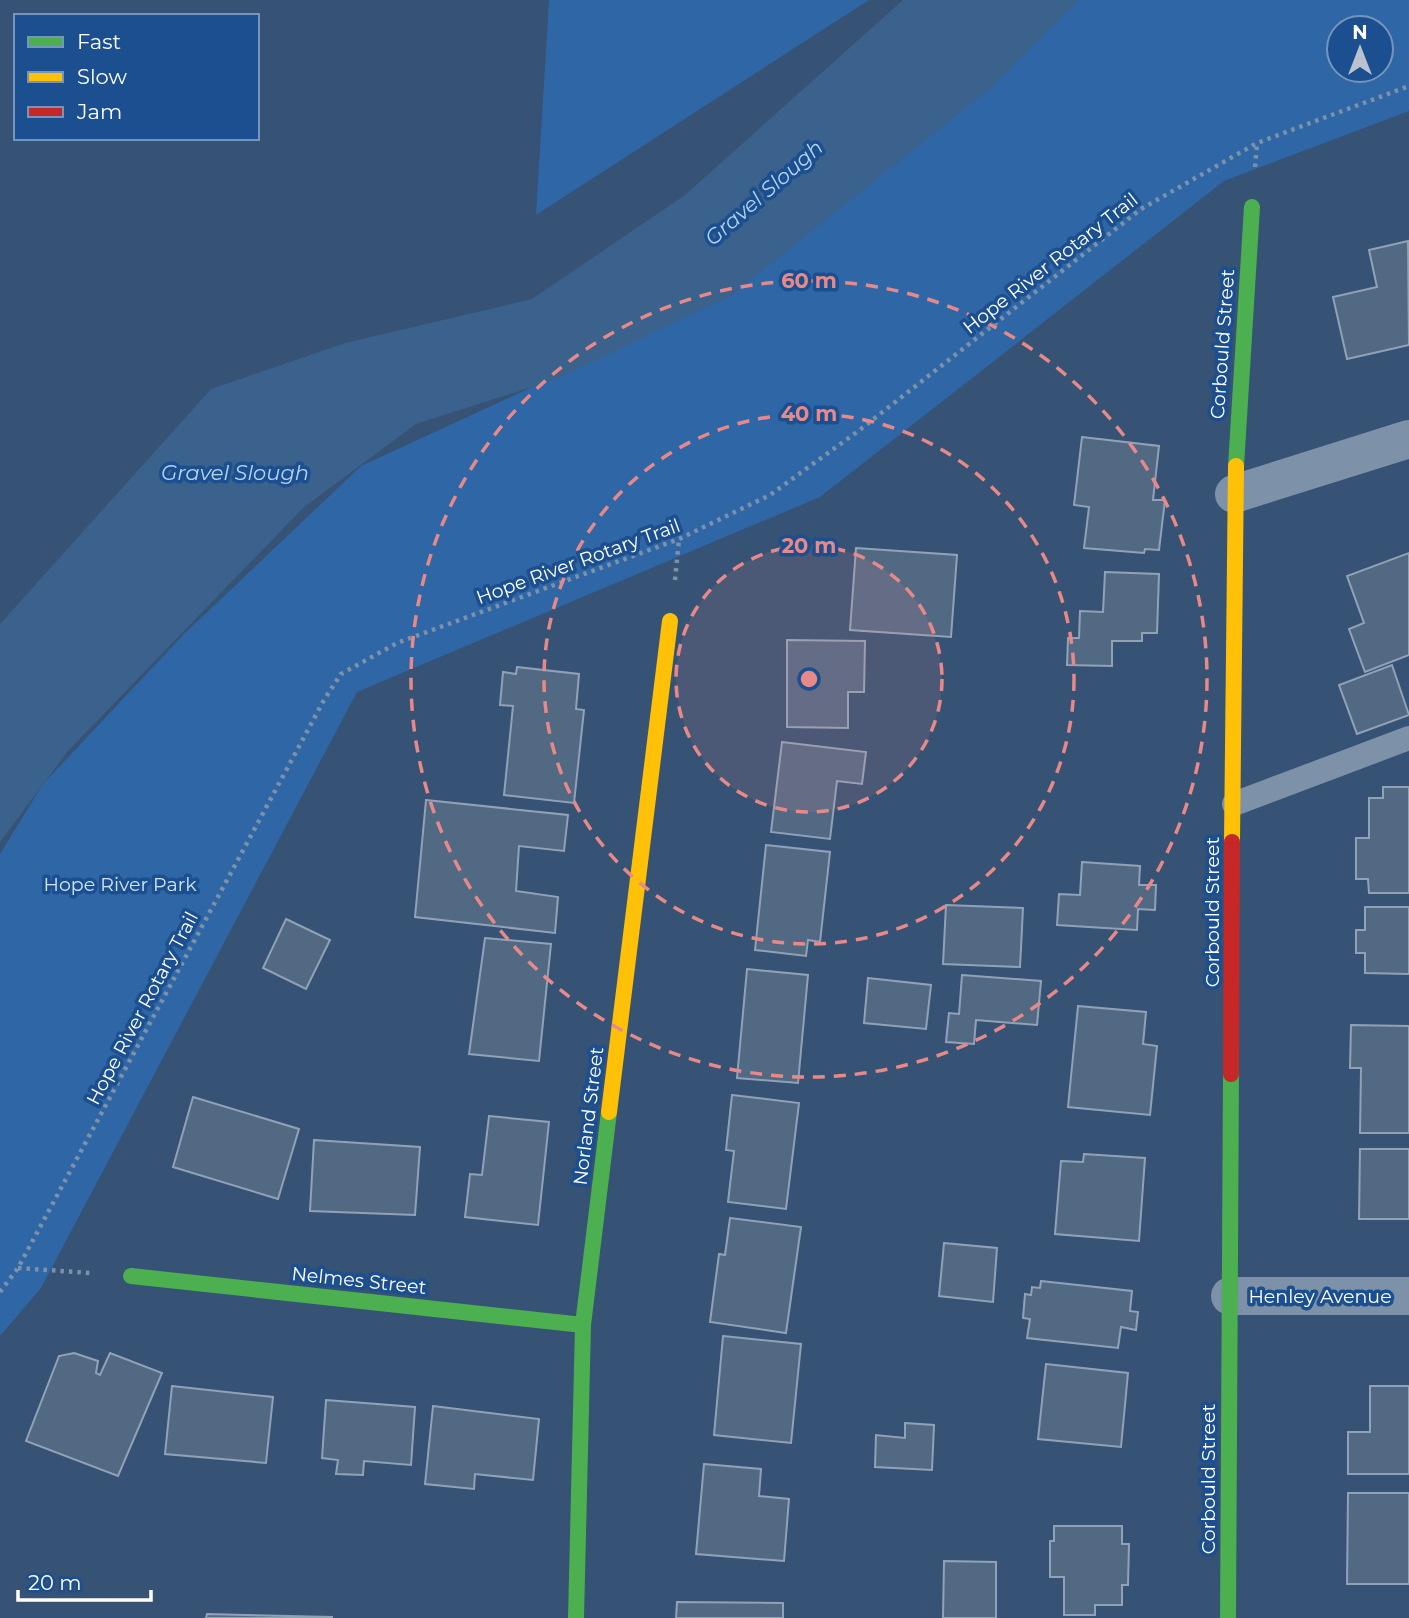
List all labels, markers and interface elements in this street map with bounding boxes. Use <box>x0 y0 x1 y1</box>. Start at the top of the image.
legend <box>14 14 259 140</box>
north arrow <box>1325 14 1395 84</box>
text: N <box>1352 21 1368 44</box>
text: Fast <box>77 29 121 54</box>
text: Slow <box>77 64 127 89</box>
text: Jam <box>76 99 122 124</box>
water label: Gravel Slough <box>700 135 828 251</box>
street label: Hope River Rotary Trail <box>958 188 1142 339</box>
text: 60 m <box>781 268 837 293</box>
street label: Corbould Street <box>1206 268 1239 420</box>
text: 40 m <box>781 401 837 426</box>
water label: Gravel Slough <box>161 460 309 485</box>
street label: Hope River Rotary Trail <box>473 514 683 609</box>
text: 20 m <box>782 533 836 558</box>
centre of rings <box>797 667 821 691</box>
street label: Corbould Street <box>1201 837 1224 987</box>
park label: Hope River Park <box>43 873 197 896</box>
street label: Hope River Rotary Trail <box>82 908 203 1109</box>
street label: Norland Street <box>569 1045 608 1187</box>
street label: Nelmes Street <box>290 1262 428 1299</box>
street label: Henley Avenue <box>1248 1285 1392 1308</box>
street label: Corbould Street <box>1197 1404 1220 1554</box>
scale bar <box>18 1558 150 1602</box>
text: 20 m <box>28 1570 82 1595</box>

